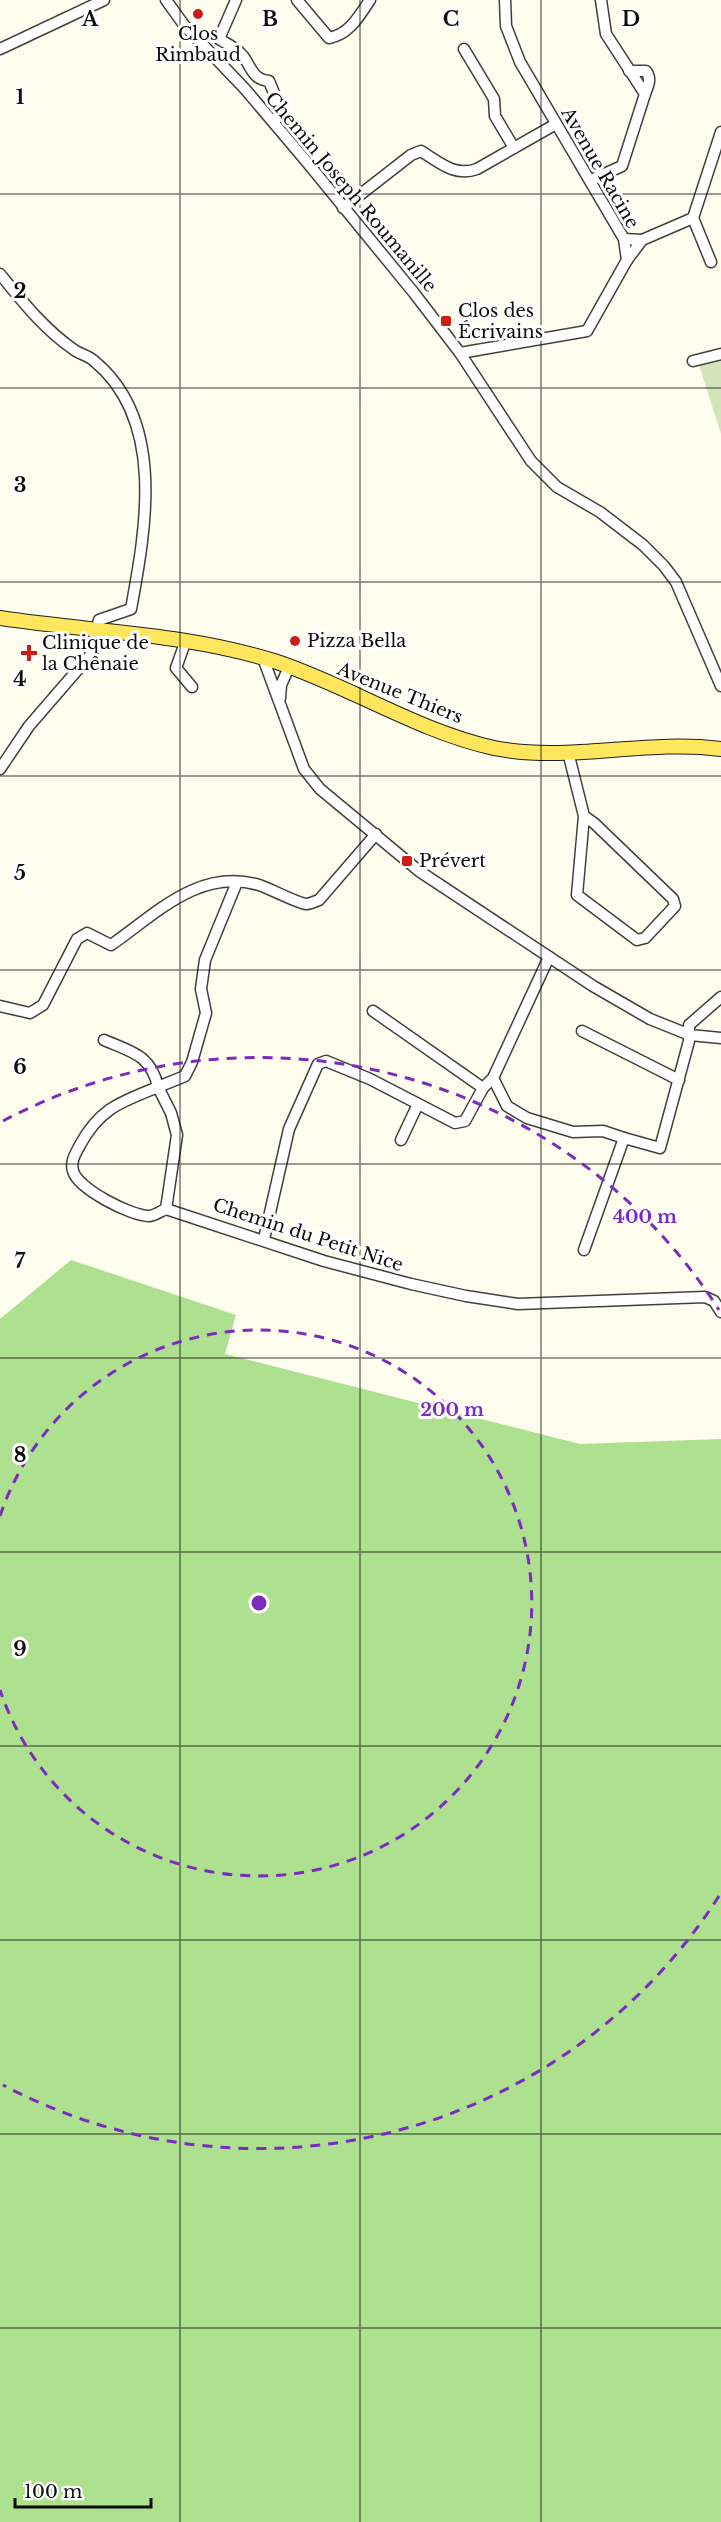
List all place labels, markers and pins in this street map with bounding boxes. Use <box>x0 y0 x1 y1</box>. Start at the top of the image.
marker: Clos Rimbaud <box>191 7 205 21</box>
place label: Clos Rimbaud <box>155 23 241 66</box>
place label: Clos des Écrivains <box>458 300 543 343</box>
marker: Clos des Écrivains <box>439 314 453 328</box>
place label: Pizza Bella <box>307 630 406 652</box>
place label: Clinique de la Chênaie <box>42 632 149 675</box>
marker: Pizza Bella <box>288 634 302 648</box>
marker: Clinique de la Chênaie <box>20 644 38 662</box>
place label: Prévert <box>419 850 486 872</box>
marker: Prévert <box>400 854 414 868</box>
centre of rings <box>249 1593 269 1613</box>

